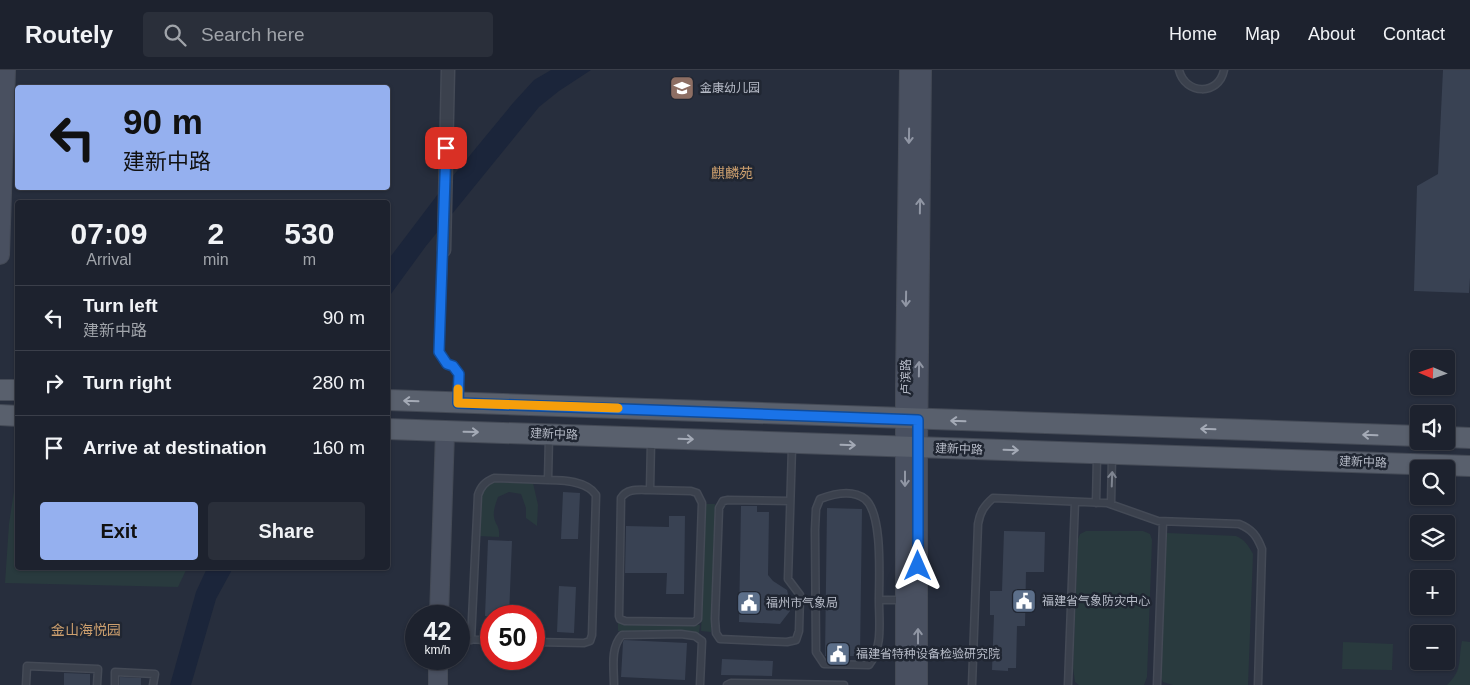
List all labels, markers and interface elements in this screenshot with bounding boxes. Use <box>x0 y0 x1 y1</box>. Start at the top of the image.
search box <box>143 12 493 57</box>
text: Routely <box>25 21 113 48</box>
icon: search <box>161 21 189 49</box>
text: Search here <box>201 24 305 45</box>
text: Home <box>1169 24 1217 44</box>
text: Map <box>1245 24 1280 44</box>
text: About <box>1308 24 1355 44</box>
text: Contact <box>1383 24 1445 44</box>
school or university icon: 金康幼儿园 <box>669 75 695 101</box>
place label: 金康幼儿园 <box>700 81 760 95</box>
text: 90 m <box>123 102 203 141</box>
icon: left <box>40 105 105 170</box>
pin <box>425 127 467 169</box>
one-way arrow <box>904 128 913 144</box>
icon: arrive <box>432 134 460 162</box>
text: 建新中路 <box>123 149 211 174</box>
district label: 麒麟苑 <box>711 165 753 181</box>
one-way arrow <box>915 199 925 215</box>
text: 07:09 <box>71 217 147 250</box>
text: 2 <box>207 217 224 250</box>
text: 530 <box>284 217 334 250</box>
text: Arrival <box>86 251 132 268</box>
text: min <box>203 251 229 268</box>
text: m <box>303 251 316 268</box>
one-way arrow <box>902 290 911 306</box>
text: Turn left <box>83 295 158 316</box>
icon: left <box>40 304 68 332</box>
text: 90 m <box>323 307 365 328</box>
text: 建新中路 <box>83 322 147 339</box>
north arrow <box>1410 350 1455 395</box>
map controls <box>1410 350 1455 670</box>
street label: 卢滨路 <box>899 359 913 395</box>
one-way arrow <box>914 361 924 378</box>
icon: right <box>40 369 68 397</box>
text: Turn right <box>83 372 171 393</box>
text: 280 m <box>312 372 365 393</box>
one-way arrow <box>403 396 419 406</box>
button: sound <box>1410 405 1455 450</box>
one-way arrow <box>950 416 966 426</box>
one-way arrow <box>1200 425 1216 434</box>
street label: 建新中路 <box>530 426 578 442</box>
one-way arrow <box>462 427 479 437</box>
one-way arrow <box>1362 430 1378 439</box>
icon: arrive <box>40 434 68 462</box>
one-way arrow <box>678 434 694 444</box>
text: Arrive at destination <box>83 437 267 458</box>
text: 160 m <box>312 437 365 458</box>
one-way arrow <box>840 440 856 449</box>
street label: 建新中路 <box>935 441 983 457</box>
one-way arrow <box>1003 446 1019 455</box>
street label: 建新中路 <box>1339 454 1387 470</box>
button: search <box>1410 460 1455 505</box>
one-way arrow <box>900 470 910 486</box>
one-way arrow <box>1107 471 1116 487</box>
button: Exit <box>40 502 198 560</box>
button: Share <box>208 502 365 560</box>
button: layers <box>1410 515 1455 560</box>
position arrow <box>891 539 943 591</box>
button: + <box>1410 570 1455 615</box>
public building icon: 福建省气象防灾中心 <box>1011 588 1037 614</box>
public building icon: 福州市气象局 <box>736 590 762 616</box>
place label: 福建省气象防灾中心 <box>1042 594 1150 608</box>
place label: 福州市气象局 <box>766 596 838 610</box>
speed limit sign: 50 <box>480 605 545 670</box>
text: 42 <box>424 617 451 645</box>
district label: 金山海悦园 <box>51 622 121 638</box>
button: − <box>1410 625 1455 670</box>
one-way arrow <box>913 629 923 645</box>
public building icon: 福建省特种设备检验研究院 <box>825 641 851 667</box>
text: km/h <box>424 643 451 657</box>
place label: 福建省特种设备检验研究院 <box>856 647 1000 661</box>

